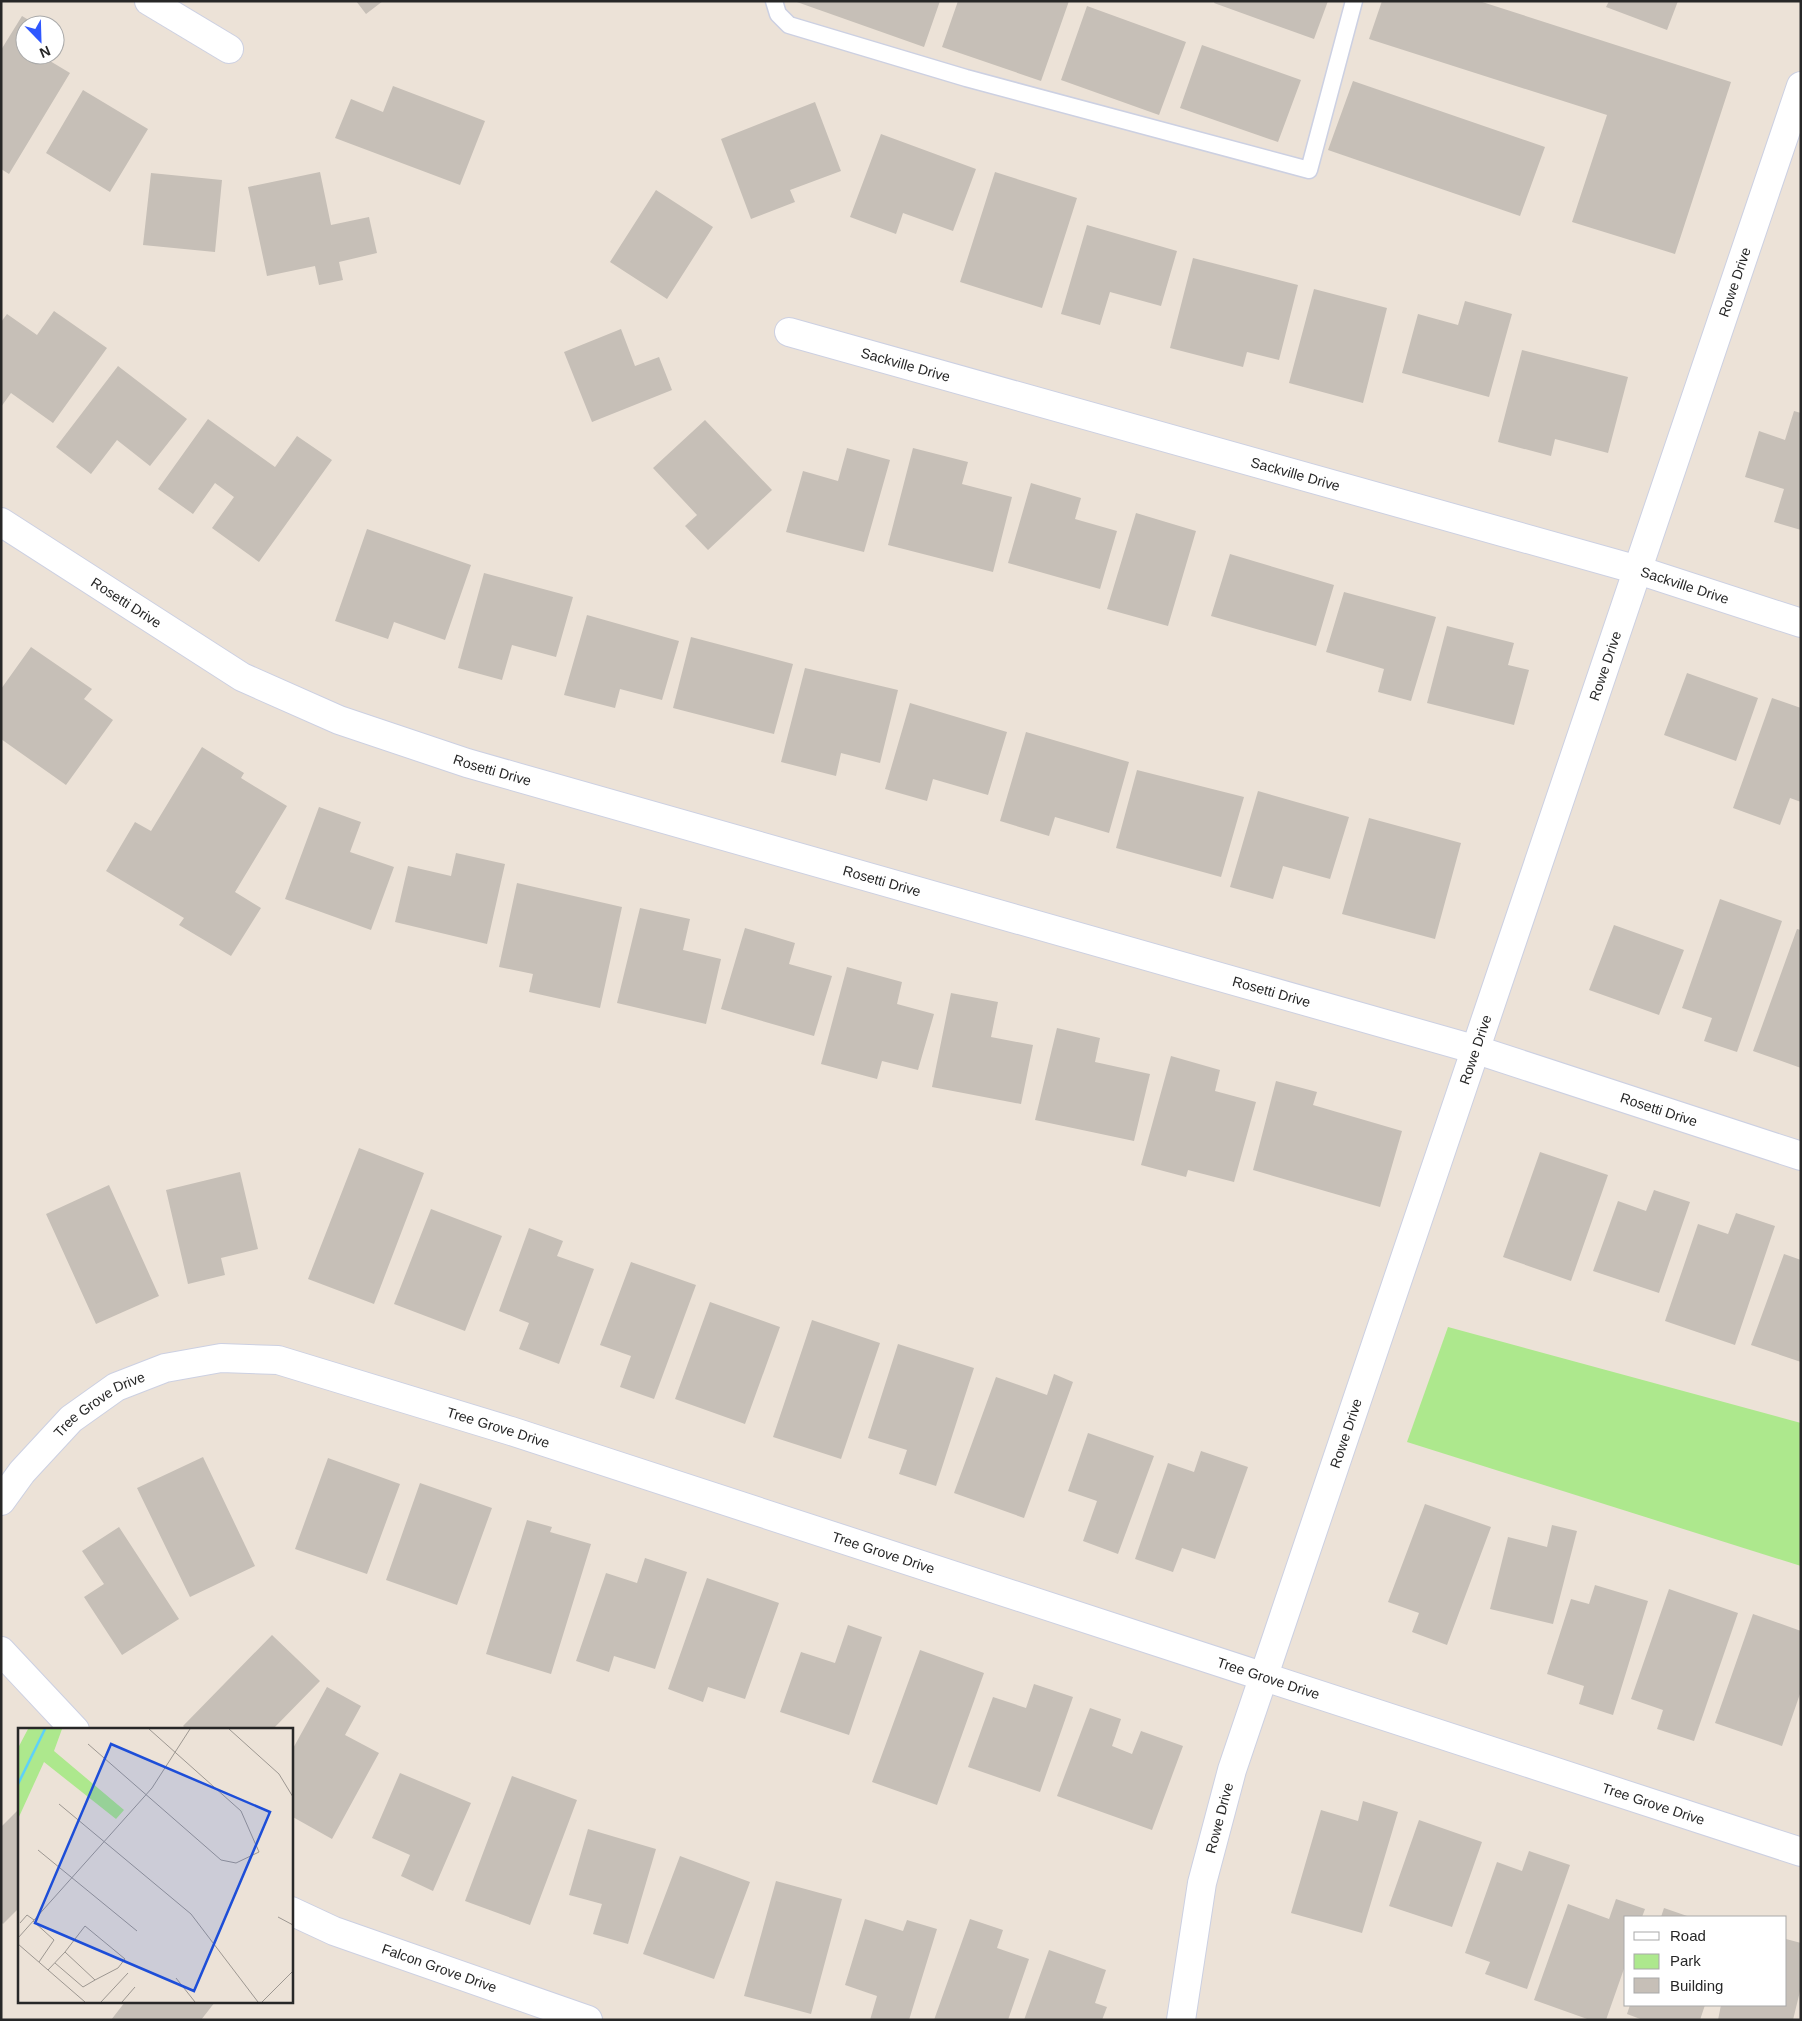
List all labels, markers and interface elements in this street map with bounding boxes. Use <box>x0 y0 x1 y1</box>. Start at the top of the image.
north arrow <box>15 15 65 65</box>
text: N <box>37 43 53 61</box>
street label: Rowe Drive <box>1716 245 1754 319</box>
street label: Sackville Drive <box>859 345 952 385</box>
street label: Sackville Drive <box>1249 454 1342 494</box>
street label: Sackville Drive <box>1639 563 1731 607</box>
street label: Rosetti Drive <box>88 574 165 631</box>
street label: Rowe Drive <box>1586 629 1624 703</box>
street label: Rosetti Drive <box>451 751 533 789</box>
street label: Rosetti Drive <box>841 862 923 900</box>
street label: Rosetti Drive <box>1231 973 1312 1010</box>
street label: Rowe Drive <box>1456 1012 1495 1086</box>
street label: Rosetti Drive <box>1618 1089 1700 1130</box>
street label: Tree Grove Drive <box>51 1369 147 1440</box>
street label: Rowe Drive <box>1327 1396 1365 1470</box>
street label: Tree Grove Drive <box>445 1404 552 1451</box>
street label: Tree Grove Drive <box>830 1528 937 1577</box>
street label: Tree Grove Drive <box>1215 1654 1322 1702</box>
inset map <box>18 1728 292 2004</box>
street label: Tree Grove Drive <box>1600 1780 1707 1828</box>
street label: Rowe Drive <box>1202 1781 1236 1855</box>
legend <box>1624 1916 1787 2006</box>
text: Road <box>1670 1927 1706 1944</box>
street label: Falcon Grove Drive <box>380 1940 499 1995</box>
text: Park <box>1670 1952 1701 1969</box>
text: Building <box>1670 1977 1723 1994</box>

